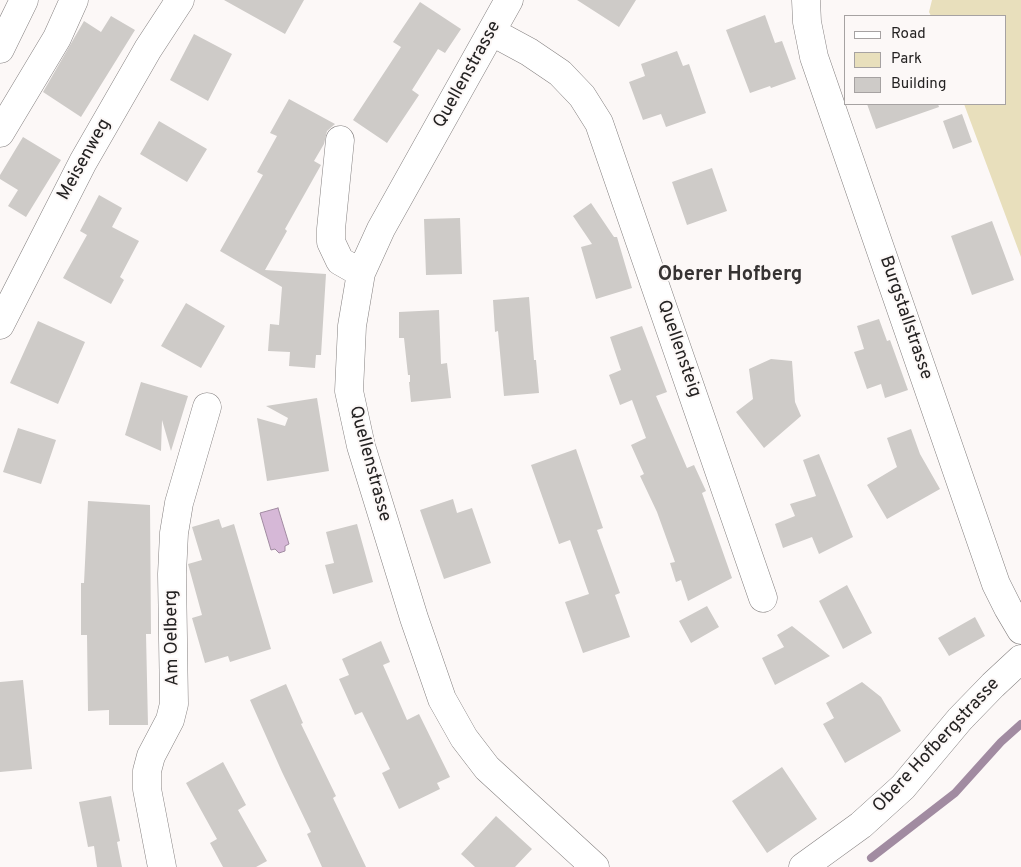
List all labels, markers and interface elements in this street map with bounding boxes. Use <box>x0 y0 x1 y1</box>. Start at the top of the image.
legend <box>844 15 1006 105</box>
street label: Quellenstrasse <box>430 18 506 132</box>
text: Road <box>891 25 926 44</box>
text: Park <box>891 50 922 69</box>
text: Building <box>891 75 946 94</box>
street label: Meisenweg <box>54 116 116 204</box>
street label: Burgstallstrasse <box>874 253 936 383</box>
district label: Oberer Hofberg <box>658 264 802 288</box>
street label: Quellensteig <box>651 297 705 401</box>
street label: Quellenstrasse <box>343 404 395 524</box>
street label: Am Oelberg <box>161 590 185 686</box>
street label: Obere Hofbergstrasse <box>869 674 1005 818</box>

